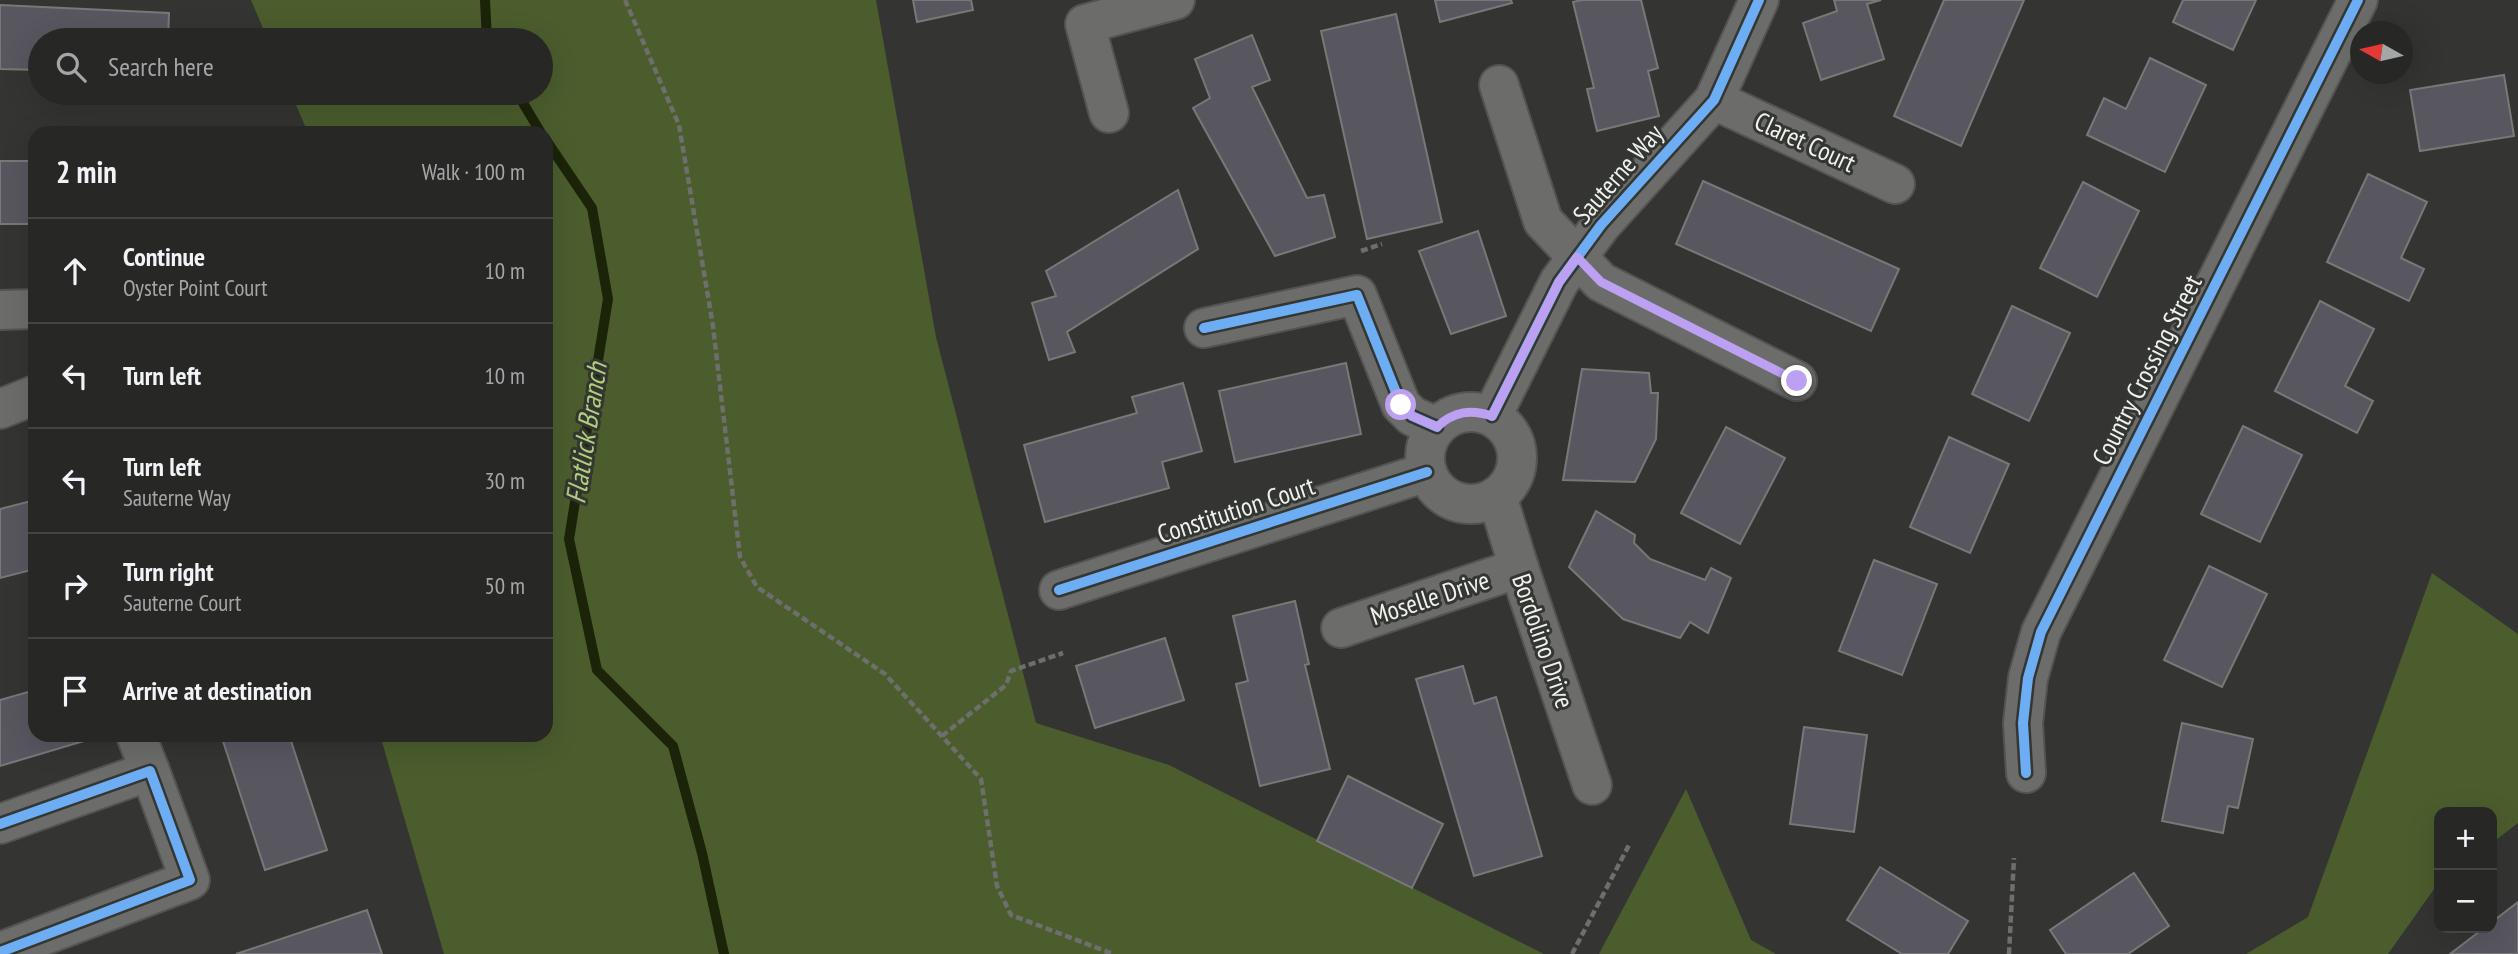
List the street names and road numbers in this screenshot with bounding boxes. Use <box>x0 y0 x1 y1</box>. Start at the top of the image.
street label: Claret Court <box>1750 104 1861 179</box>
street label: Sauterne Way <box>1565 117 1670 230</box>
street label: Country Crossing Street <box>2084 269 2209 470</box>
street label: Constitution Court <box>1153 469 1319 550</box>
street label: Moselle Drive <box>1366 563 1493 632</box>
street label: Bordolino Drive <box>1505 569 1582 712</box>

